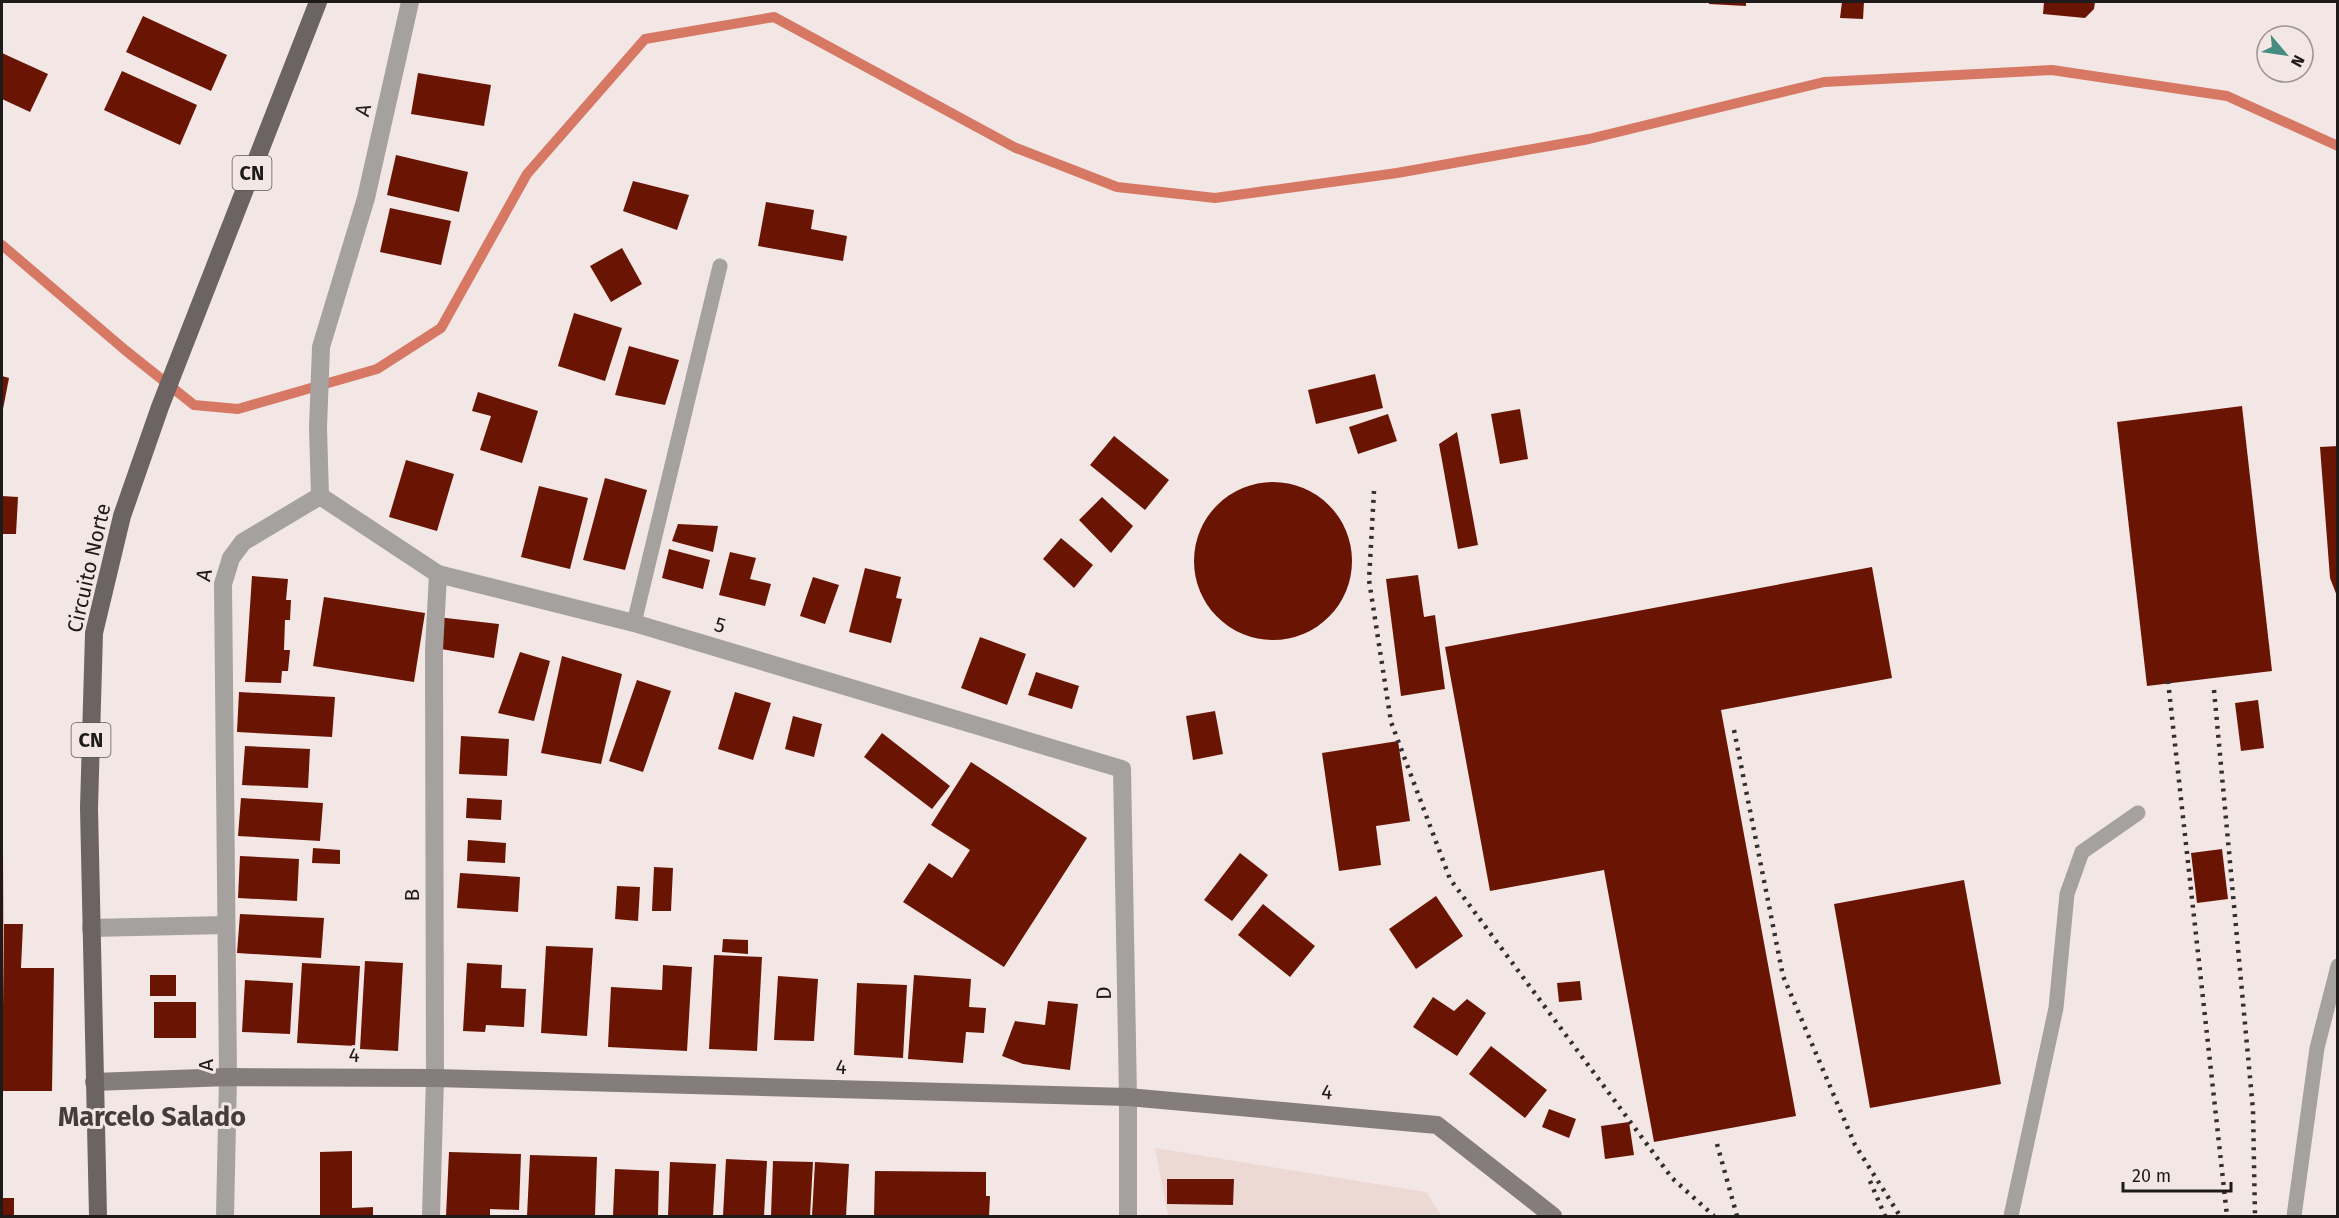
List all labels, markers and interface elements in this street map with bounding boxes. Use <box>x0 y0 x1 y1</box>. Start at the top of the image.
north arrow <box>2255 24 2315 84</box>
text: N <box>2287 52 2309 70</box>
street label: A <box>349 101 377 119</box>
road number: CN <box>232 156 272 190</box>
street label: Circuito Norte <box>62 501 116 635</box>
street label: A <box>190 567 218 583</box>
street label: 5 <box>711 611 729 639</box>
road number: CN <box>72 723 110 757</box>
street label: B <box>399 889 425 901</box>
street label: D <box>1091 986 1117 1000</box>
street label: 4 <box>348 1042 360 1068</box>
street label: 4 <box>835 1054 847 1080</box>
street label: A <box>193 1059 219 1071</box>
street label: 4 <box>1320 1079 1334 1105</box>
district label: Marcelo Salado <box>58 1101 246 1133</box>
scale bar <box>2123 1155 2231 1193</box>
text: 20 m <box>2132 1165 2171 1187</box>

